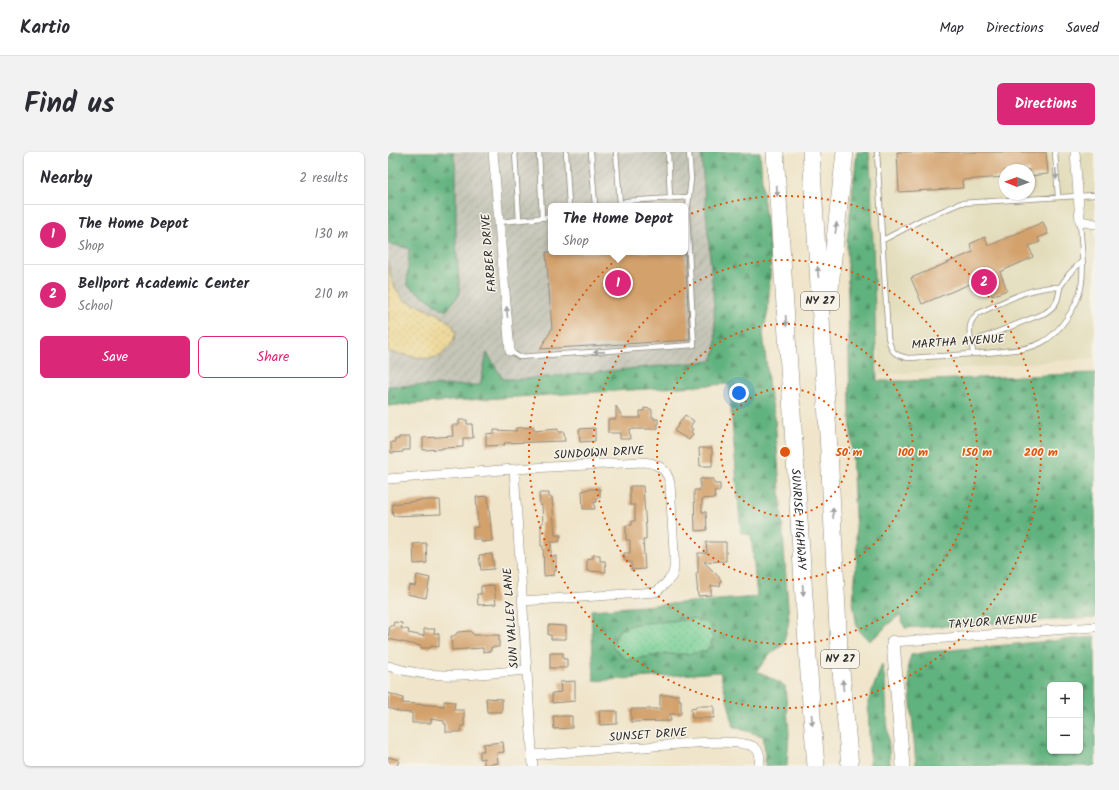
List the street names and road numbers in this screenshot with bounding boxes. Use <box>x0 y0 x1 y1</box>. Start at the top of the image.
street label: FARBER DRIVE <box>476 212 502 293</box>
road number: NY 27 <box>801 292 839 310</box>
street label: MARTHA AVENUE <box>911 329 1006 355</box>
street label: SUNDOWN DRIVE <box>553 441 646 465</box>
street label: SUNRISE HIGHWAY <box>786 468 812 572</box>
street label: SUN VALLEY LANE <box>498 566 524 669</box>
street label: TAYLOR AVENUE <box>948 609 1039 635</box>
road number: NY 27 <box>821 650 859 668</box>
street label: SUNSET DRIVE <box>608 723 689 747</box>

